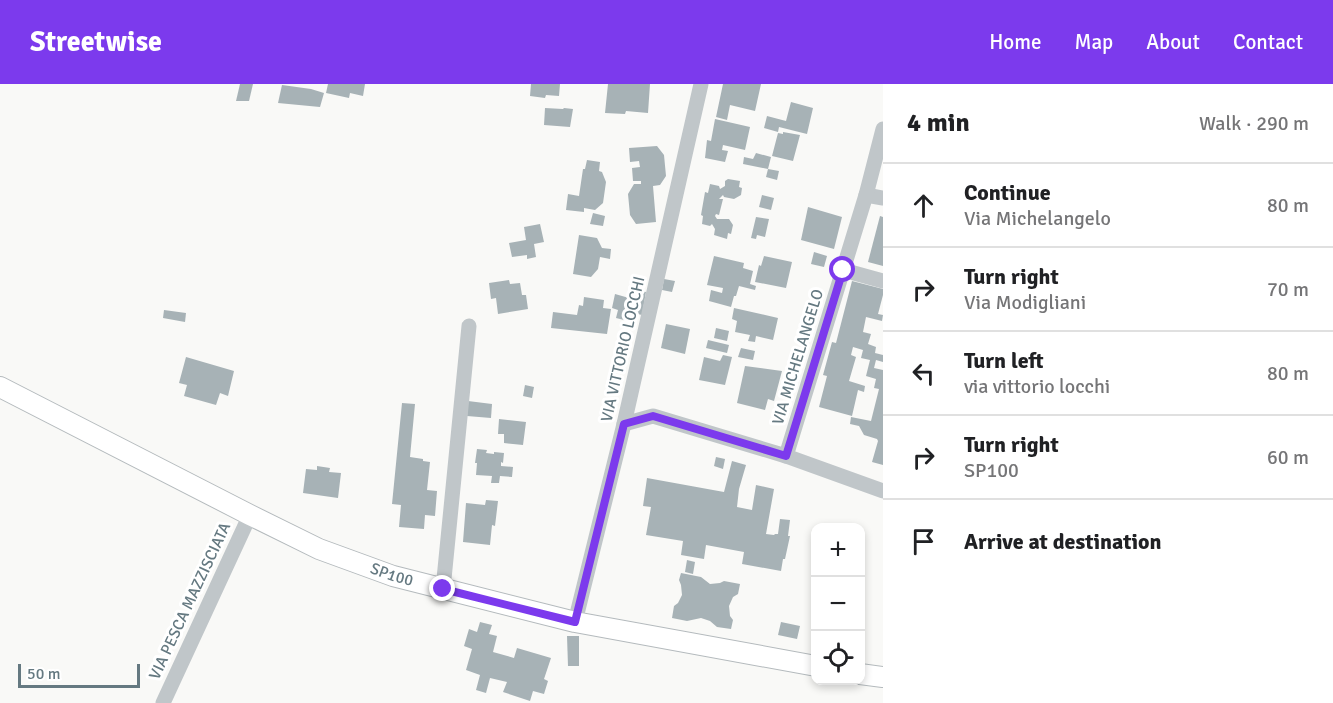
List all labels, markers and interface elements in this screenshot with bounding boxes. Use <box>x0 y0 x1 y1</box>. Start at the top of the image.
text: Streetwise <box>30 25 162 59</box>
text: Home <box>989 29 1042 55</box>
text: Map <box>1075 29 1113 55</box>
text: About <box>1146 29 1200 55</box>
text: Contact <box>1233 29 1303 55</box>
text: 4 min <box>907 107 970 139</box>
text: Walk · 290 m <box>1199 111 1309 136</box>
text: Continue <box>964 179 1051 206</box>
icon: ahead <box>907 189 940 222</box>
text: 80 m <box>1267 193 1309 218</box>
text: Via Michelangelo <box>964 206 1111 231</box>
route start <box>829 256 855 282</box>
text: Turn right <box>964 263 1059 290</box>
icon: right <box>907 273 940 306</box>
street label: VIA VITTORIO LOCCHI <box>597 274 649 424</box>
text: 70 m <box>1267 277 1309 302</box>
street label: VIA MICHELANGELO <box>768 287 828 427</box>
text: Via Modigliani <box>964 290 1086 315</box>
text: Turn left <box>964 347 1044 374</box>
icon: left <box>907 357 940 390</box>
text: 80 m <box>1267 361 1309 386</box>
text: via vittorio locchi <box>964 374 1110 399</box>
text: Turn right <box>964 431 1059 458</box>
icon: right <box>907 441 940 474</box>
text: 60 m <box>1267 445 1309 470</box>
text: SP100 <box>964 458 1019 483</box>
street label: VIA PESCA MAZZISCIATA <box>145 519 235 683</box>
map controls <box>811 523 865 685</box>
button: + <box>811 523 865 577</box>
icon: arrive <box>907 525 940 558</box>
text: Arrive at destination <box>964 528 1161 555</box>
street label: SP100 <box>367 559 415 591</box>
route end <box>429 575 455 601</box>
button: − <box>811 577 865 631</box>
button: locate <box>811 631 865 685</box>
scale bar <box>18 661 140 688</box>
text: 50 m <box>27 664 61 684</box>

